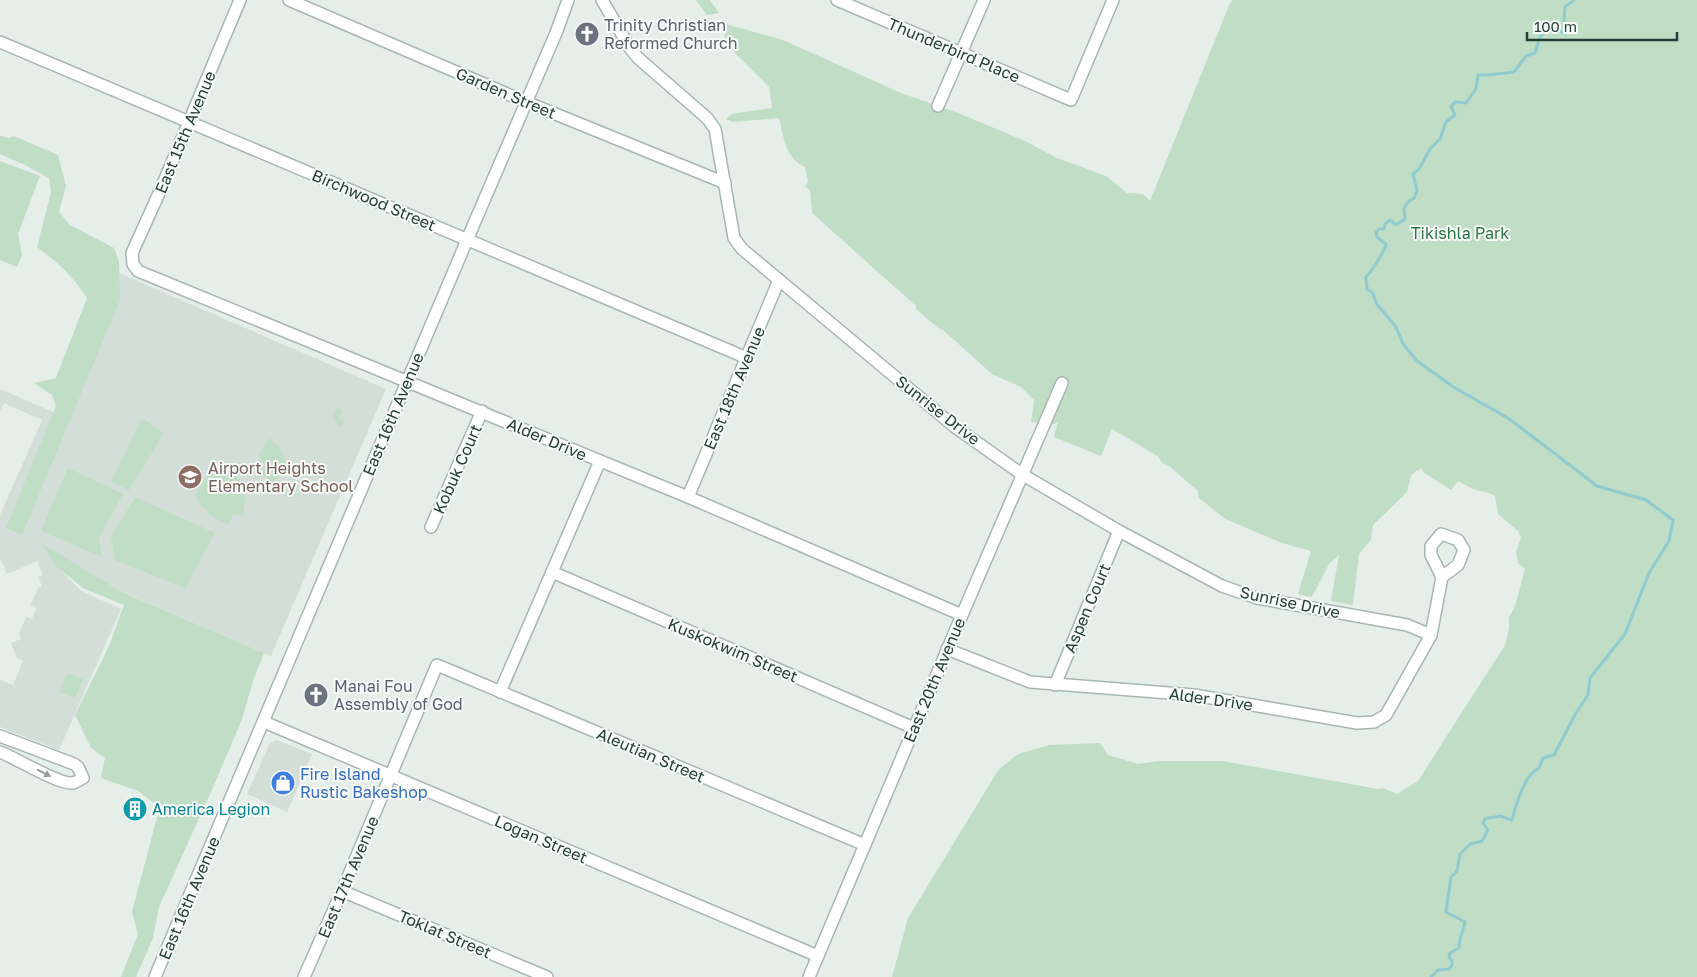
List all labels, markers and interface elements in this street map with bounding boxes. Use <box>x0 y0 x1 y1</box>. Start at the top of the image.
scale bar <box>1527 10 1677 42</box>
street label: Thunderbird Place <box>885 13 1023 87</box>
place label: Trinity Christian Reformed Church <box>604 15 738 53</box>
text: 100 m <box>1534 17 1577 35</box>
church icon: Trinity Christian Reformed Church <box>574 21 600 47</box>
street label: Garden Street <box>453 63 559 123</box>
street label: East 15th Avenue <box>150 68 220 196</box>
street label: Birchwood Street <box>309 165 439 235</box>
park label: Tikishla Park <box>1411 223 1509 243</box>
street label: East 18th Avenue <box>699 323 769 453</box>
street label: East 16th Avenue <box>358 349 428 479</box>
street label: Sunrise Drive <box>892 371 984 449</box>
street label: Alder Drive <box>504 413 590 465</box>
street label: Kobuk Court <box>428 421 486 517</box>
place label: Airport Heights Elementary School <box>208 458 353 496</box>
school or university icon: Airport Heights Elementary School <box>177 464 203 490</box>
street label: Aspen Court <box>1059 560 1115 656</box>
street label: Sunrise Drive <box>1238 582 1342 622</box>
street label: Kuskokwim Street <box>665 614 801 686</box>
street label: East 20th Avenue <box>899 615 969 745</box>
place label: Manai Fou Assembly of God <box>334 676 463 714</box>
church icon: Manai Fou Assembly of God <box>303 682 329 708</box>
street label: Alder Drive <box>1168 683 1254 715</box>
street label: Aleutian Street <box>594 723 708 787</box>
place label: Fire Island Rustic Bakeshop <box>300 764 428 802</box>
one-way arrow <box>37 769 51 777</box>
shop icon: Fire Island Rustic Bakeshop <box>270 770 296 796</box>
building icon: America Legion <box>122 796 148 822</box>
place label: America Legion <box>152 799 270 819</box>
street label: Logan Street <box>492 811 590 867</box>
street label: East 17th Avenue <box>313 813 383 941</box>
street label: East 16th Avenue <box>154 833 224 963</box>
street label: Toklat Street <box>396 905 494 963</box>

